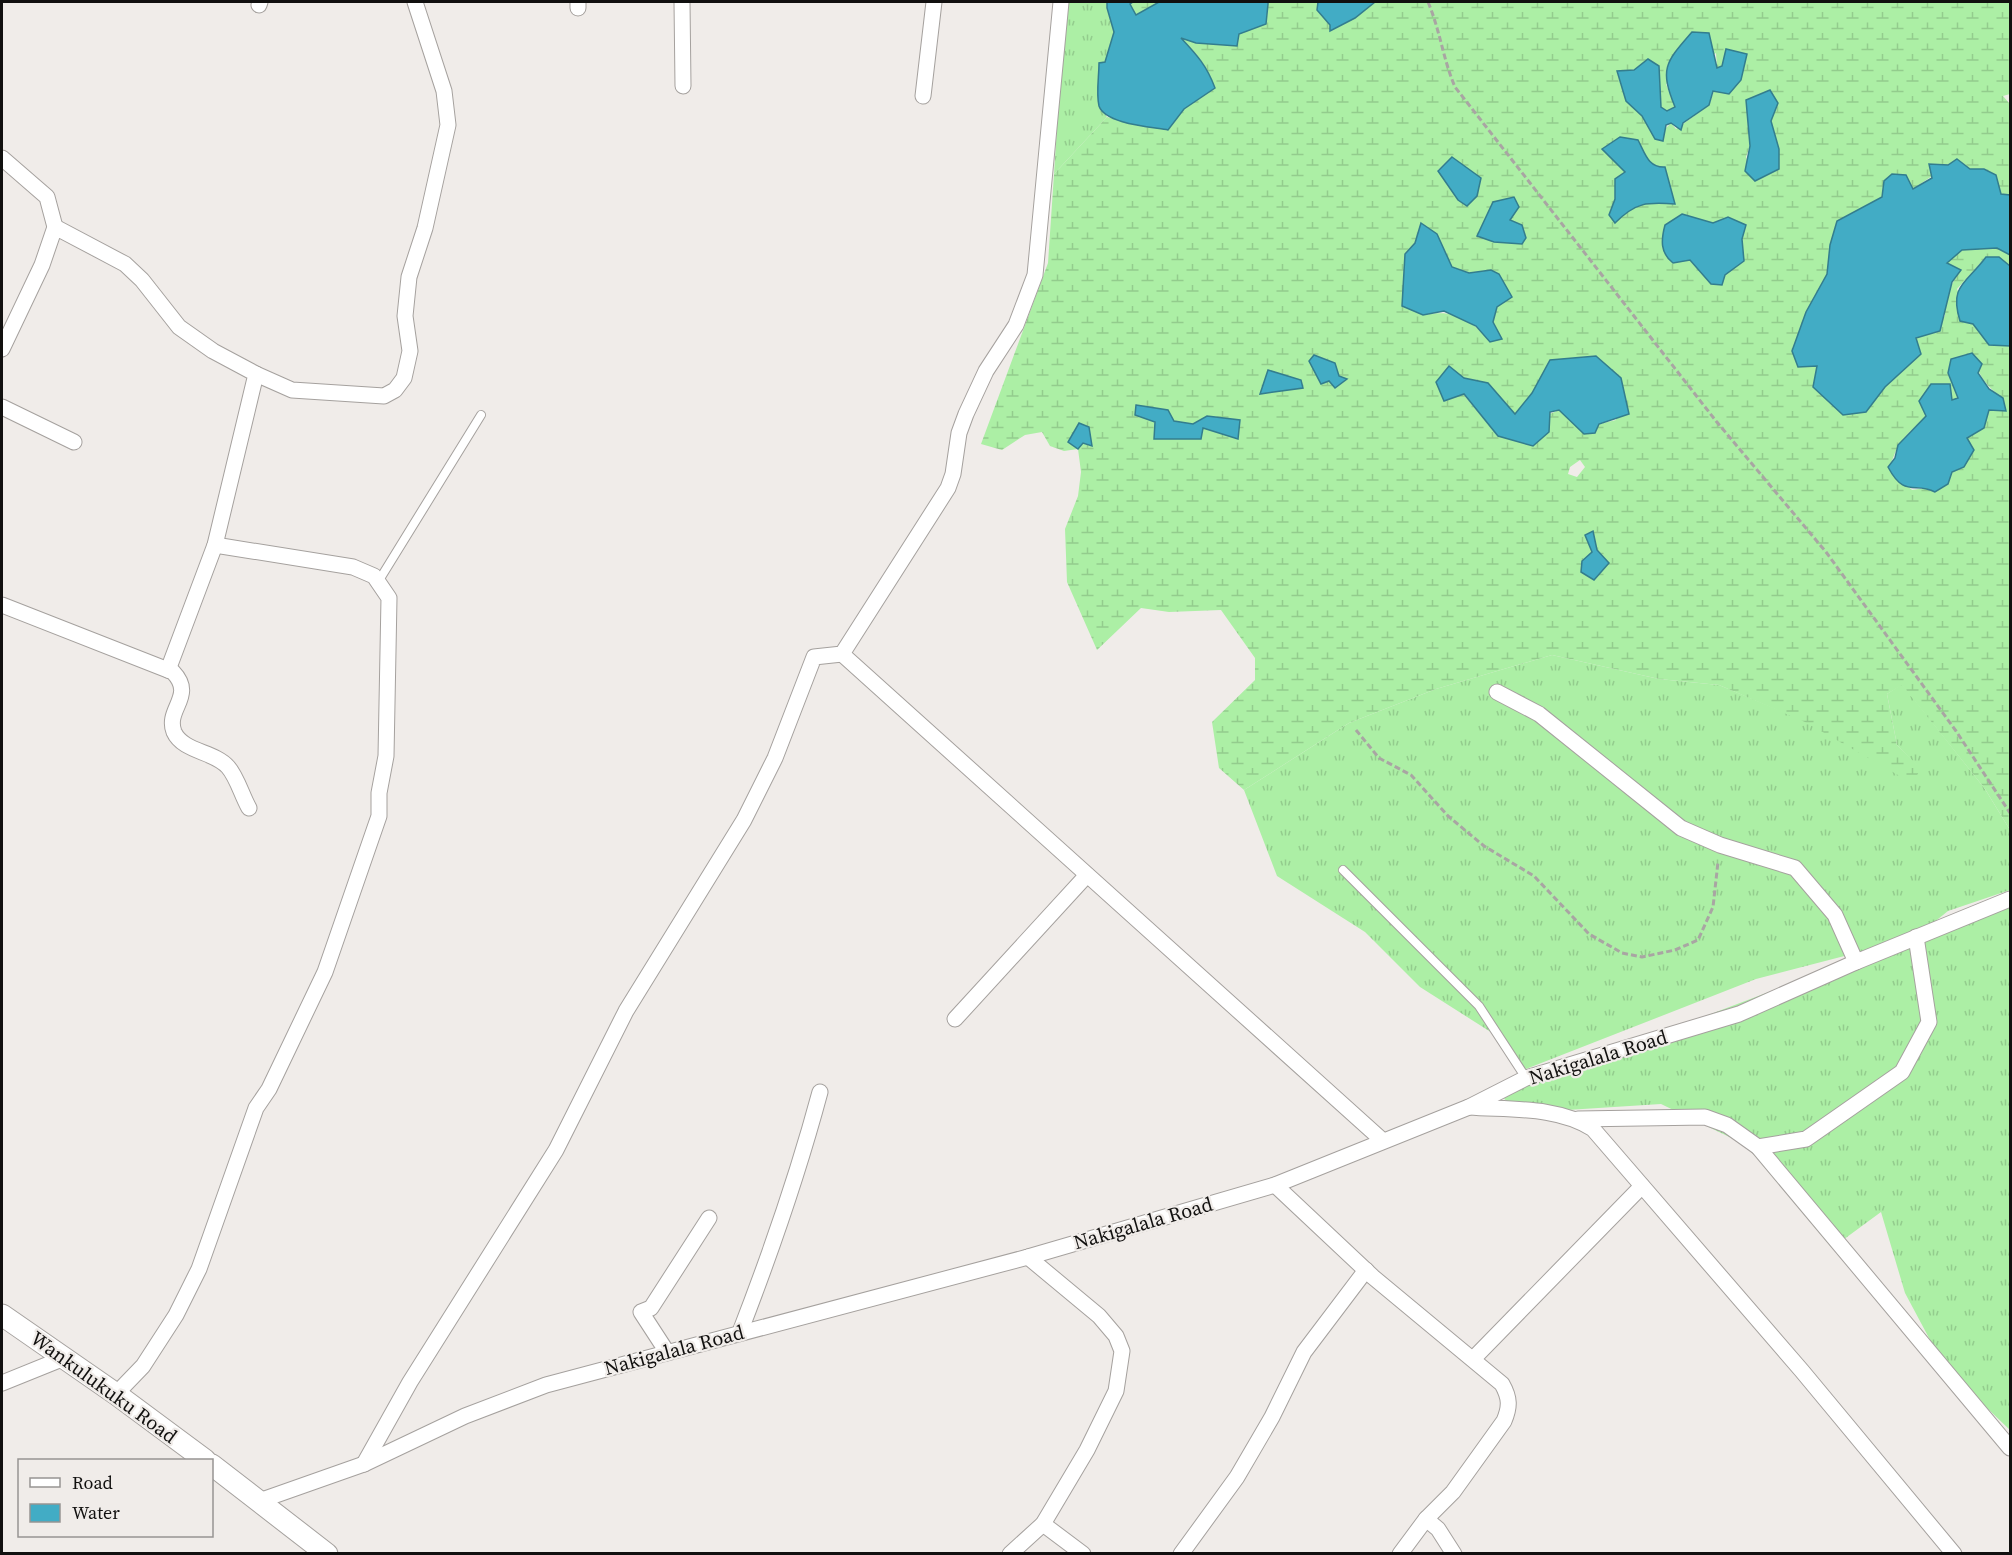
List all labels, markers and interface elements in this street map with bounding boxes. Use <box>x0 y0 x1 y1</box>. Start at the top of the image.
street label: Nakigalala Road <box>1525 1022 1671 1091</box>
street label: Nakigalala Road <box>1070 1190 1216 1256</box>
street label: Nakigalala Road <box>601 1318 748 1382</box>
street label: Wankulukuku Road <box>25 1324 184 1450</box>
legend <box>18 1459 213 1537</box>
text: Road <box>72 1470 113 1495</box>
text: Water <box>72 1500 120 1525</box>

